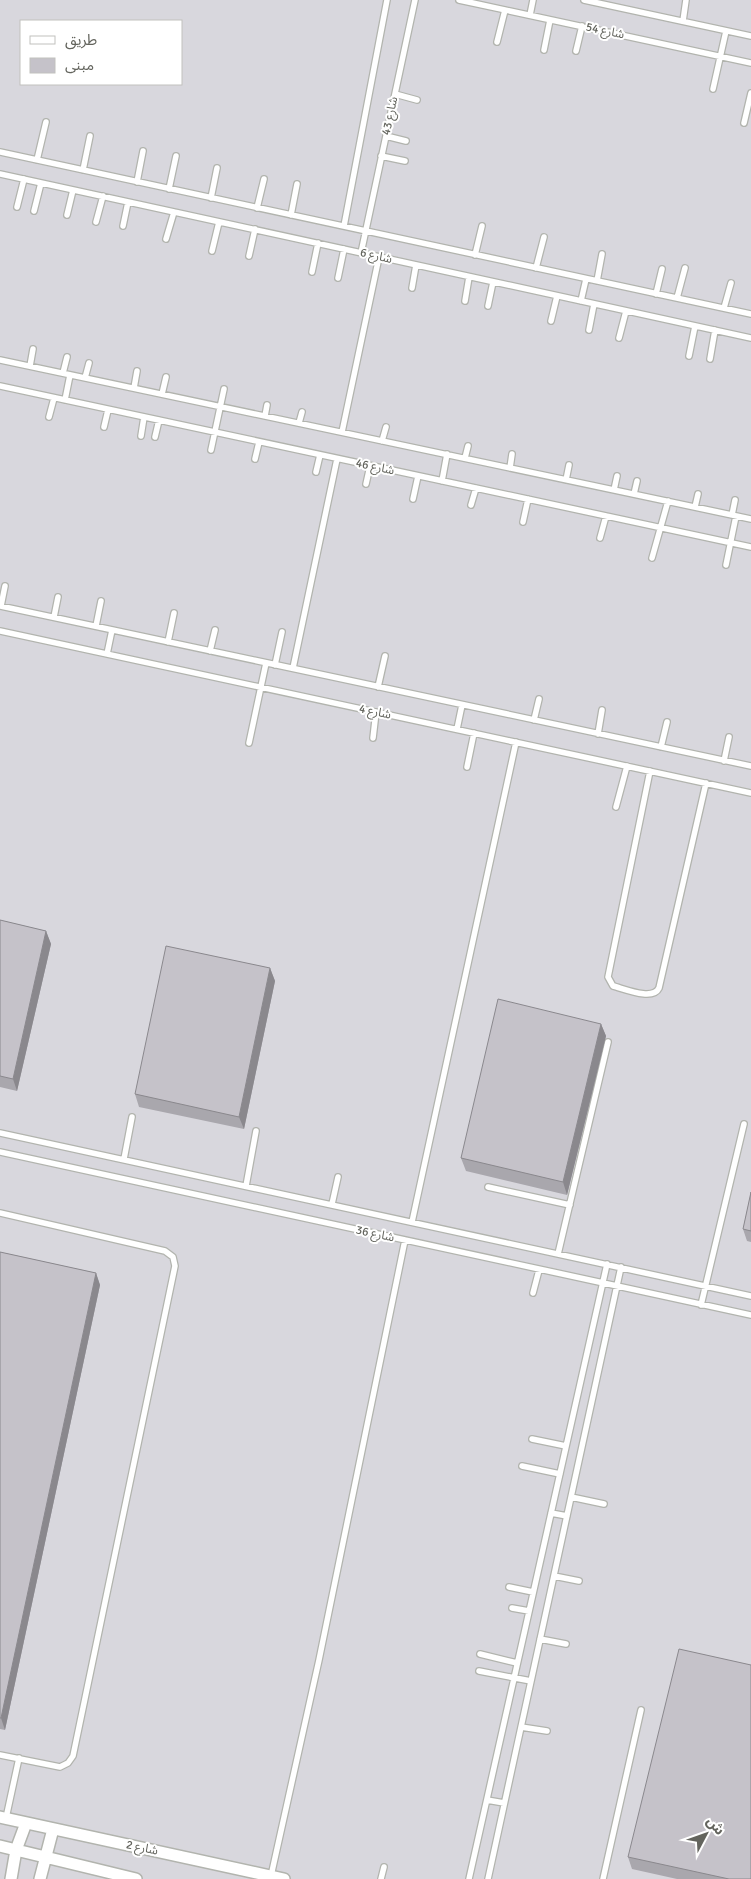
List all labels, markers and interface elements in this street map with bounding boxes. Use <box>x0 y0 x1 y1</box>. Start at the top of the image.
legend <box>20 20 182 85</box>
street label: شارع 54 <box>584 20 626 43</box>
text: طريق <box>65 31 97 50</box>
text: مبنى <box>65 56 94 74</box>
street label: شارع 43 <box>379 95 402 137</box>
street label: شارع 6 <box>358 245 394 268</box>
street label: شارع 46 <box>354 456 396 479</box>
street label: شارع 4 <box>357 701 392 724</box>
street label: شارع 36 <box>354 1223 396 1246</box>
north arrow <box>681 1809 731 1859</box>
text: ش <box>703 1813 728 1839</box>
street label: شارع 2 <box>124 1837 159 1860</box>

